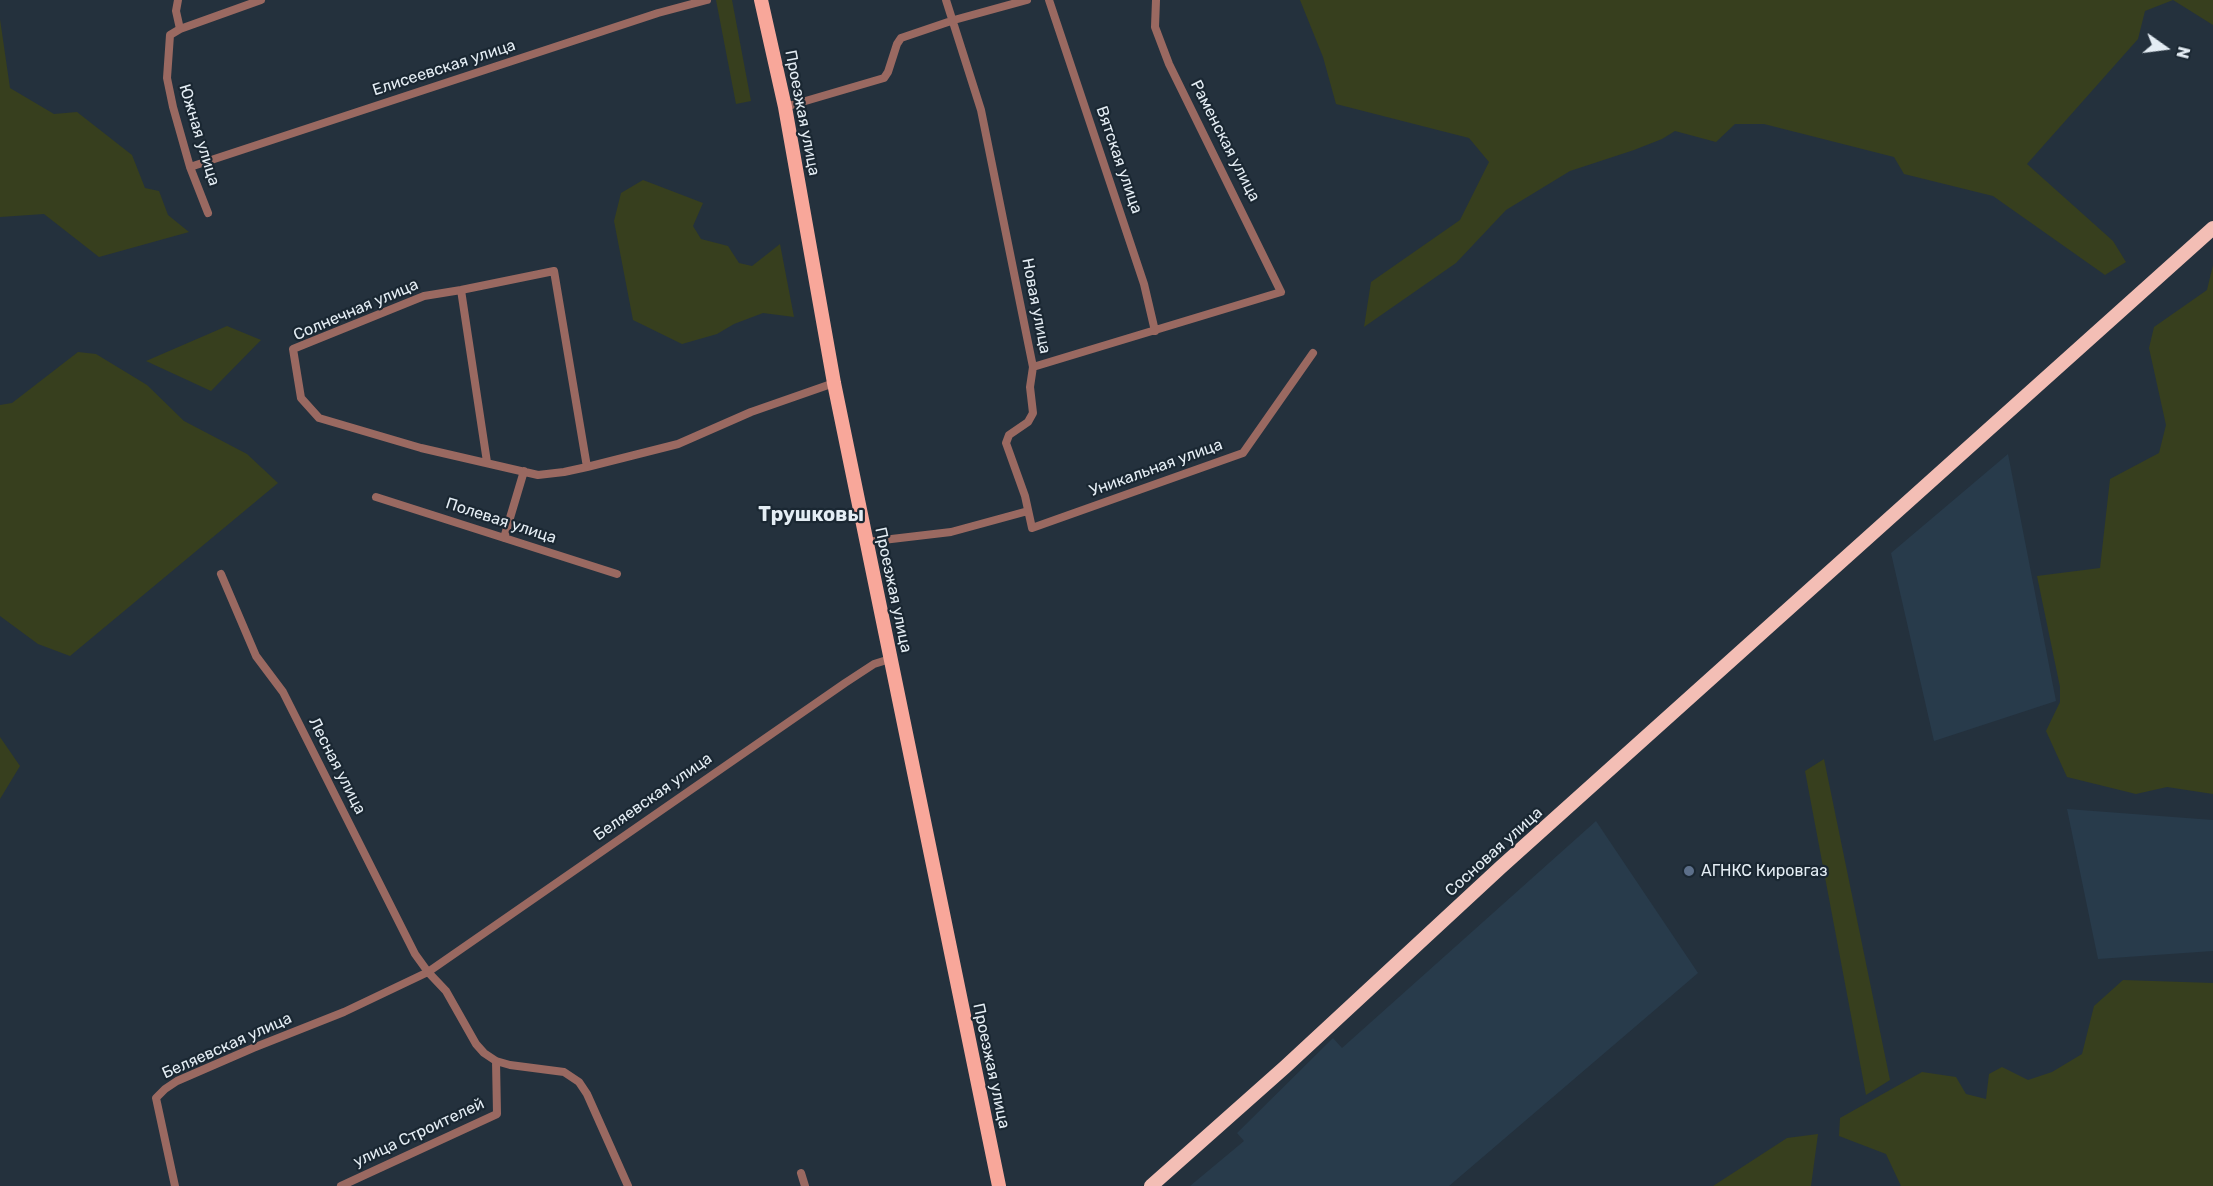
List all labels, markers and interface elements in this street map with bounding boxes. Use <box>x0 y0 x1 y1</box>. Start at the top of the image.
north arrow <box>2135 18 2195 78</box>
street label: Елисеевская улица <box>370 36 518 100</box>
text: N <box>2172 45 2194 60</box>
street label: Проезжая улица <box>780 49 824 177</box>
street label: Раменская улица <box>1186 77 1264 205</box>
street label: Южная улица <box>174 82 224 188</box>
street label: Вятская улица <box>1092 104 1146 216</box>
street label: Новая улица <box>1017 257 1055 355</box>
street label: Солнечная улица <box>291 275 421 345</box>
street label: Уникальная улица <box>1087 435 1225 501</box>
street label: Полевая улица <box>443 494 559 548</box>
district label: Трушковы <box>758 503 864 527</box>
street label: Проезжая улица <box>870 526 916 654</box>
street label: Лесная улица <box>304 714 370 818</box>
street label: Беляевская улица <box>590 749 716 845</box>
street label: Сосновая улица <box>1441 803 1547 901</box>
place label: АГНКС Кировгаз <box>1701 861 1827 881</box>
marker: АГНКС Кировгаз <box>1682 864 1696 878</box>
street label: Проезжая улица <box>968 1002 1014 1130</box>
street label: Беляевская улица <box>159 1009 295 1083</box>
street label: улица Строителей <box>350 1094 488 1172</box>

